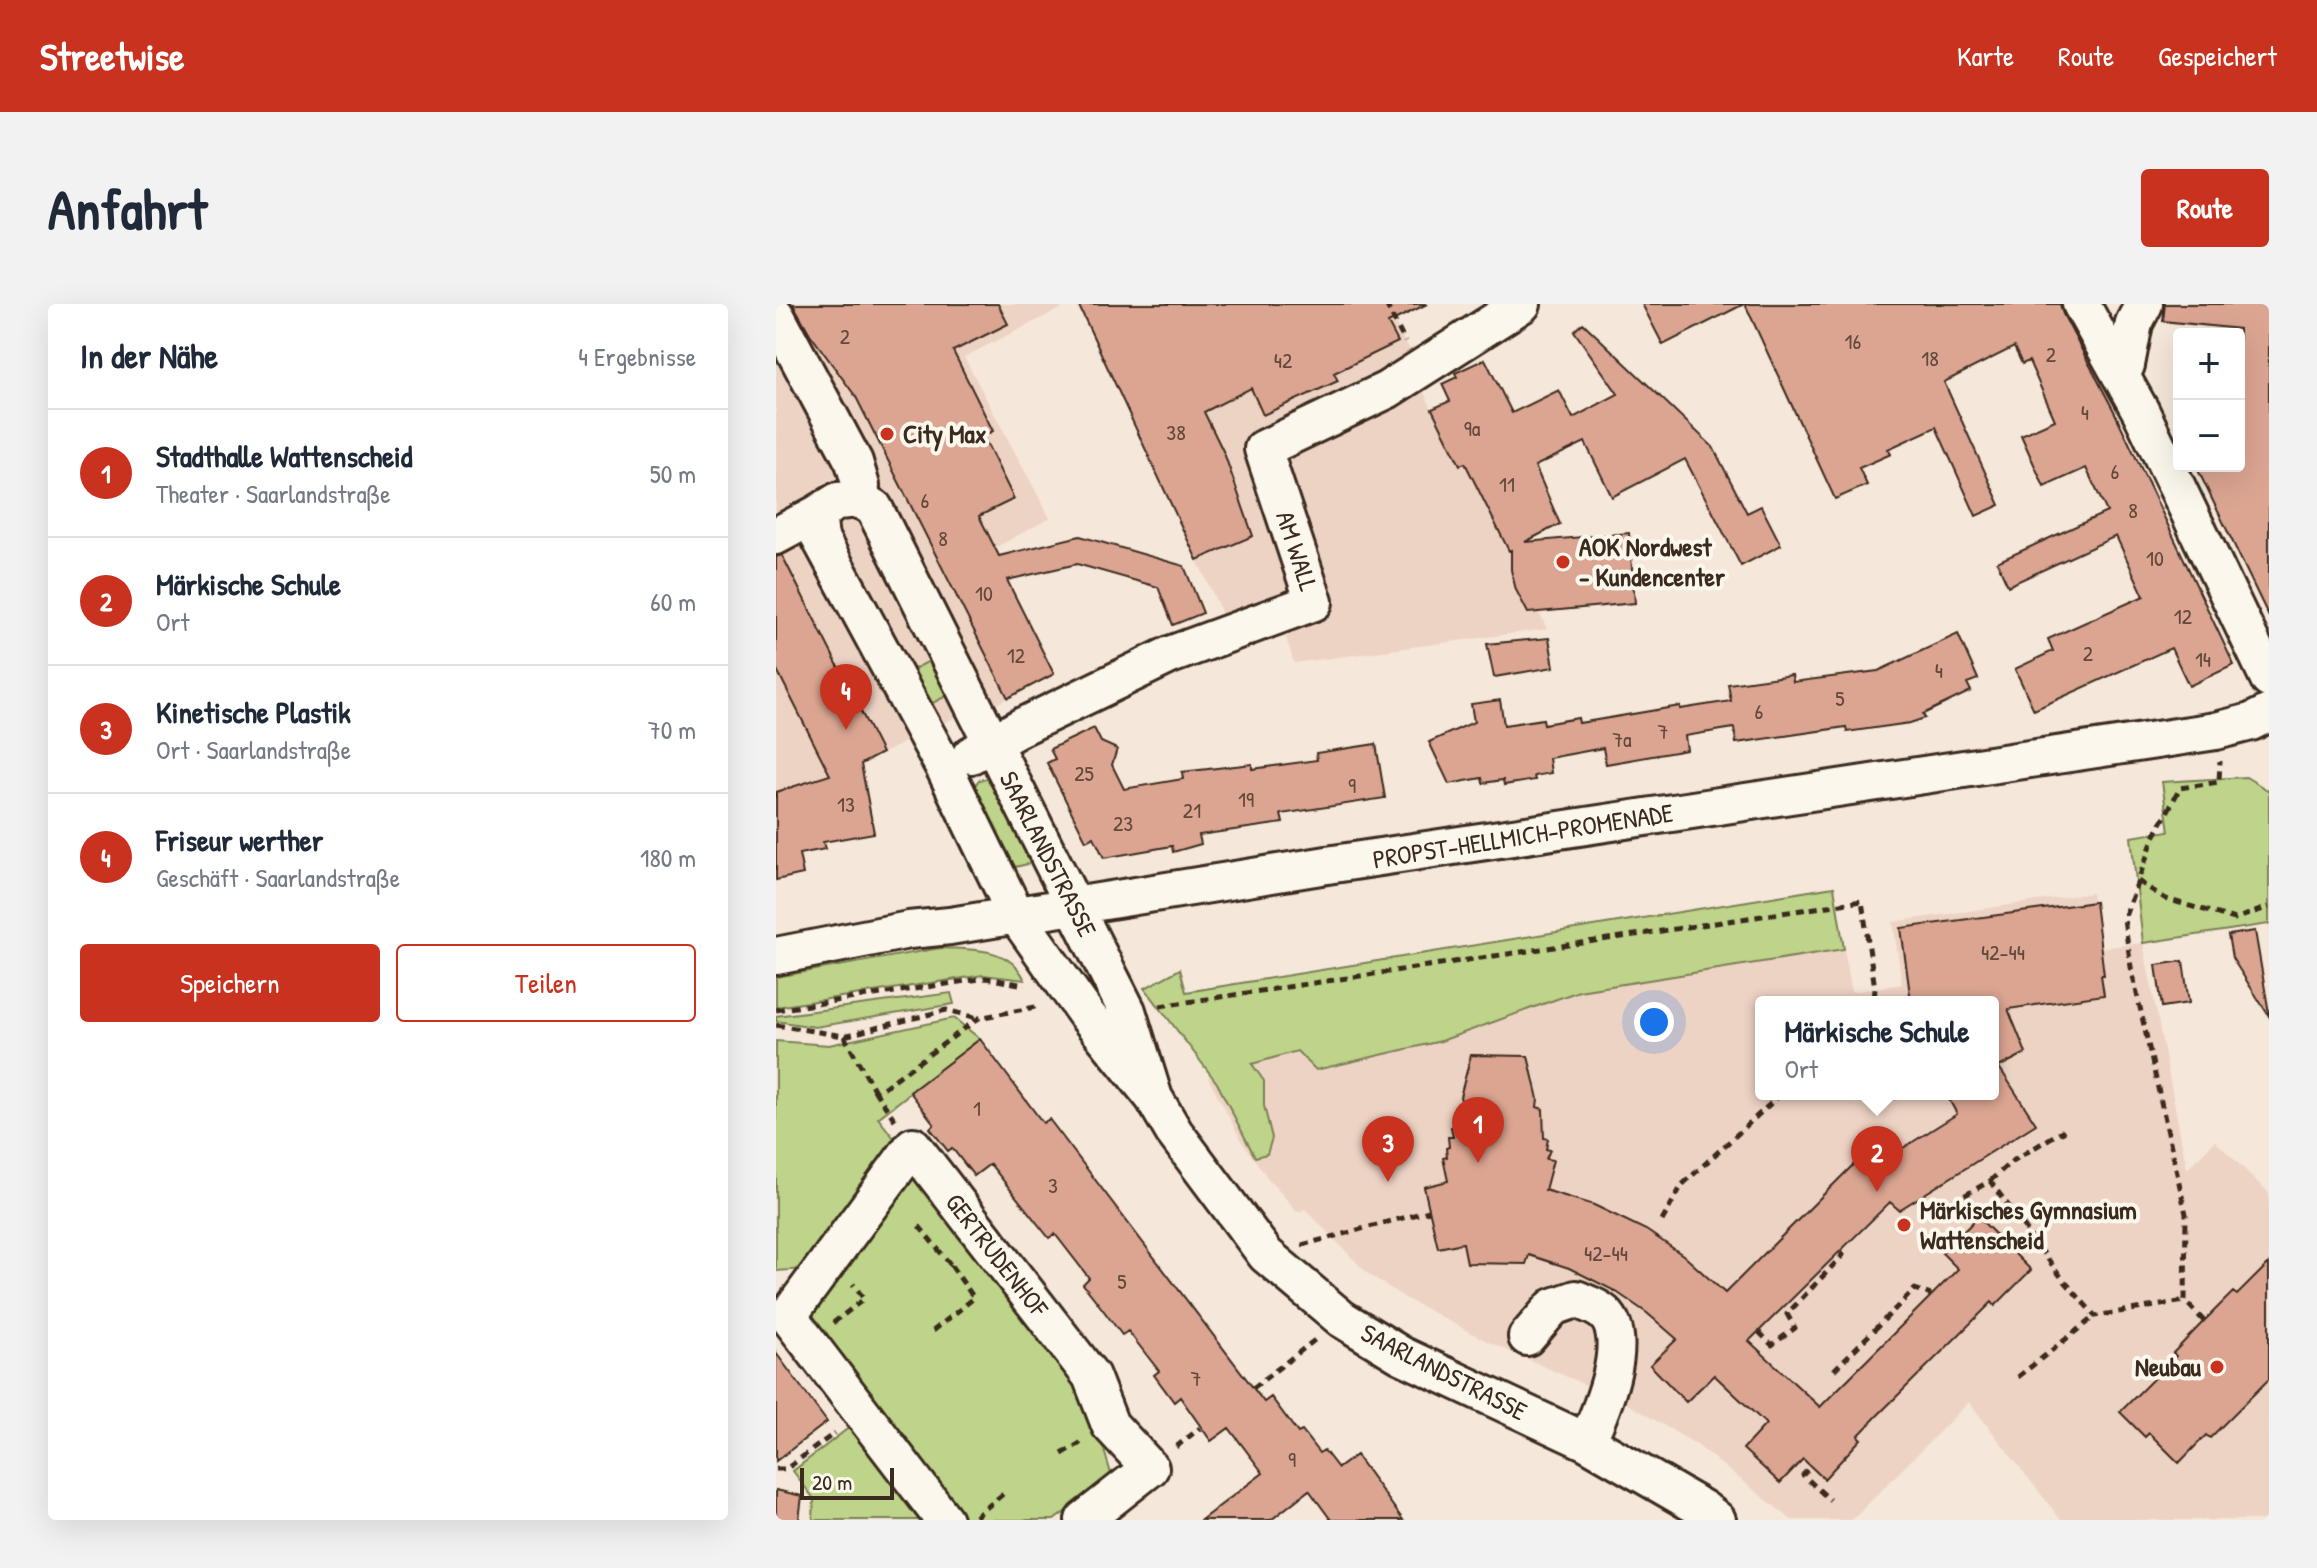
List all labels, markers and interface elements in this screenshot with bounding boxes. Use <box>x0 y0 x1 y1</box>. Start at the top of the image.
text: Streetwise <box>40 30 184 82</box>
text: Karte <box>1957 37 2014 75</box>
text: Route <box>2058 37 2114 75</box>
text: Gespeichert <box>2158 37 2277 75</box>
button: Route <box>2141 169 2269 247</box>
text: Anfahrt <box>48 171 207 246</box>
house number: 2 <box>840 321 851 351</box>
house number: 16 <box>1845 326 1862 356</box>
map controls <box>2173 328 2245 472</box>
button: + <box>2173 328 2245 400</box>
text: In der Nähe <box>80 333 218 379</box>
text: 4 Ergebnisse <box>578 339 696 374</box>
house number: 2 <box>2046 339 2057 369</box>
house number: 18 <box>1921 343 1939 373</box>
house number: 42 <box>1274 345 1293 375</box>
house number: 4 <box>2081 397 2089 427</box>
button: − <box>2173 400 2245 472</box>
house number: 9a <box>1464 413 1481 443</box>
place label: City Max <box>903 416 987 452</box>
house number: 38 <box>1166 417 1186 447</box>
marker: City Max <box>878 425 896 443</box>
text: Stadthalle Wattenscheid <box>156 436 413 476</box>
text: 1 <box>101 456 111 491</box>
text: 50 m <box>650 456 696 491</box>
house number: 6 <box>2111 456 2120 486</box>
house number: 11 <box>1499 469 1515 499</box>
text: Theater · Saarlandstraße <box>156 476 391 511</box>
house number: 6 <box>921 485 930 515</box>
house number: 8 <box>2128 495 2138 525</box>
street label: AM WALL <box>1268 506 1327 595</box>
house number: 8 <box>938 523 948 553</box>
place label: AOK Nordwest - Kundencenter <box>1579 529 1726 594</box>
house number: 10 <box>2146 543 2164 573</box>
marker: AOK Nordwest - Kundencenter <box>1554 553 1572 571</box>
text: Märkische Schule <box>156 564 341 604</box>
house number: 10 <box>975 578 993 608</box>
text: 2 <box>100 584 112 619</box>
text: 60 m <box>650 584 696 619</box>
house number: 12 <box>2174 601 2193 631</box>
text: Ort <box>156 604 189 639</box>
house number: 2 <box>2083 638 2094 668</box>
house number: 12 <box>1007 640 1026 670</box>
house number: 14 <box>2195 644 2211 674</box>
house number: 4 <box>1935 655 1943 685</box>
pin: 4 <box>820 664 872 730</box>
house number: 5 <box>1835 683 1845 713</box>
text: Kinetische Plastik <box>156 692 351 732</box>
house number: 6 <box>1755 696 1764 726</box>
text: 3 <box>100 712 112 747</box>
text: 70 m <box>648 712 696 747</box>
house number: 7 <box>1658 716 1668 746</box>
house number: 7a <box>1612 724 1632 754</box>
text: Ort · Saarlandstraße <box>156 732 351 767</box>
house number: 25 <box>1074 758 1094 788</box>
street label: SAARLANDSTRASSE <box>992 765 1105 943</box>
house number: 9 <box>1348 770 1356 800</box>
house number: 19 <box>1238 784 1254 814</box>
house number: 13 <box>837 789 855 819</box>
street label: PROPST-HELLMICH-PROMENADE <box>1370 794 1676 877</box>
house number: 21 <box>1183 795 1201 825</box>
house number: 23 <box>1113 808 1133 838</box>
text: Friseur werther <box>156 820 323 860</box>
text: 4 <box>101 840 111 875</box>
text: 180 m <box>640 840 696 875</box>
text: Geschäft · Saarlandstraße <box>156 860 400 895</box>
house number: 42-44 <box>1981 937 2025 967</box>
button: Speichern <box>80 944 380 1022</box>
button: Teilen <box>396 944 696 1022</box>
popup <box>1755 996 1999 1100</box>
your location <box>1634 1002 1674 1042</box>
text: Märkische Schule <box>1785 1011 1969 1051</box>
text: Ort <box>1785 1051 1818 1086</box>
house number: 1 <box>973 1093 981 1123</box>
pin: 1 <box>1452 1097 1504 1163</box>
pin: 3 <box>1362 1116 1414 1182</box>
pin: 2 <box>1851 1126 1903 1192</box>
house number: 3 <box>1048 1170 1058 1200</box>
street label: GERTRUDENHOF <box>938 1186 1058 1325</box>
place label: Märkisches Gymnasium Wattenscheid <box>1920 1192 2137 1257</box>
marker: Märkisches Gymnasium Wattenscheid <box>1895 1216 1913 1234</box>
house number: 42-44 <box>1584 1238 1628 1268</box>
house number: 5 <box>1117 1266 1127 1296</box>
street label: SAARLANDSTRASSE <box>1355 1315 1534 1429</box>
place label: Neubau <box>2135 1349 2202 1384</box>
marker: Neubau <box>2208 1358 2226 1376</box>
house number: 7 <box>1191 1363 1201 1393</box>
house number: 9 <box>1288 1444 1296 1474</box>
scale bar <box>800 1464 894 1500</box>
text: 20 m <box>812 1467 852 1497</box>

